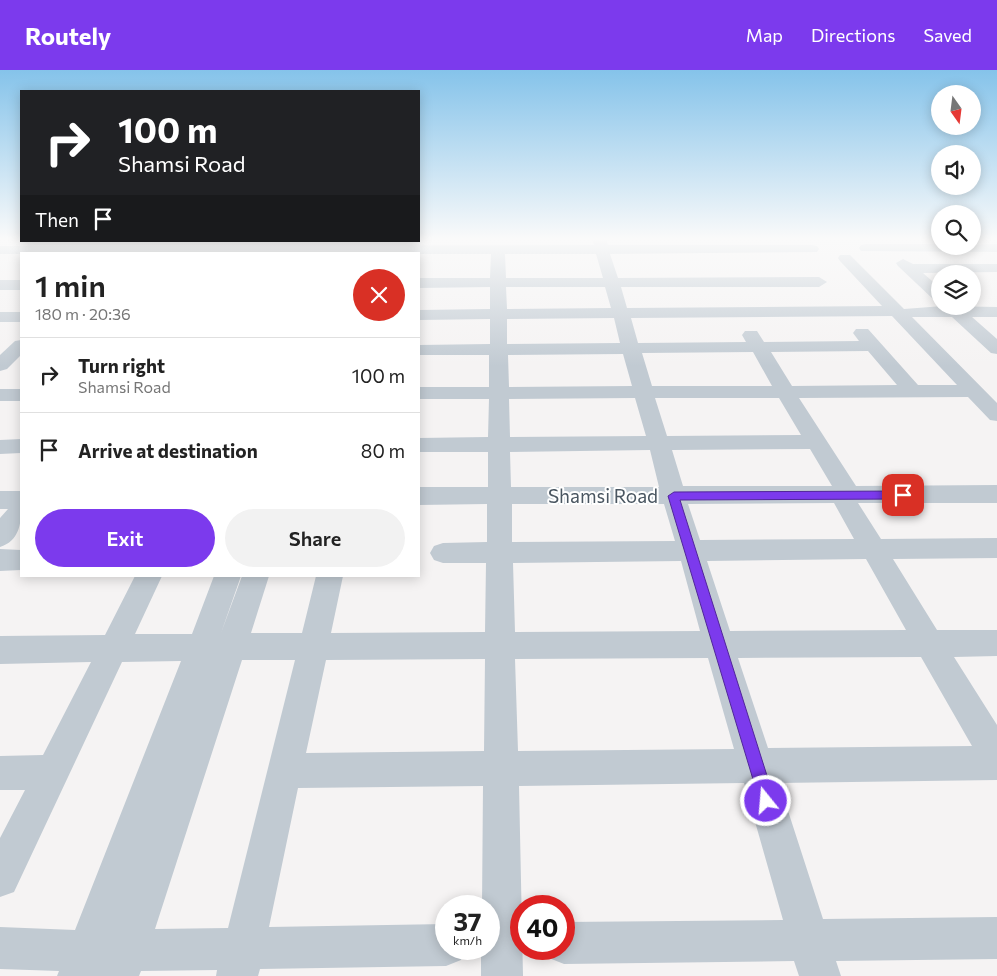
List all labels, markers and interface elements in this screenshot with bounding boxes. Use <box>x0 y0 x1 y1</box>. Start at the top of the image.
text: Routely <box>25 21 111 50</box>
text: Map <box>746 24 783 46</box>
text: Directions <box>811 24 895 46</box>
text: Saved <box>923 24 972 46</box>
north arrow <box>931 85 981 135</box>
map controls <box>931 85 981 315</box>
text: 100 m <box>118 107 218 150</box>
icon: right <box>35 110 100 175</box>
button: sound <box>931 145 981 195</box>
text: Shamsi Road <box>118 150 245 177</box>
icon: arrive <box>89 205 117 233</box>
button: search <box>931 205 981 255</box>
text: Then <box>35 208 79 231</box>
button: layers <box>931 265 981 315</box>
text: 1 min <box>35 266 106 303</box>
button: close <box>353 269 405 321</box>
text: 180 m · 20:36 <box>35 304 131 323</box>
text: Turn right <box>78 354 165 377</box>
icon: right <box>35 361 63 389</box>
text: 100 m <box>352 364 405 387</box>
text: Shamsi Road <box>78 377 171 396</box>
icon: arrive <box>35 436 63 464</box>
text: Arrive at destination <box>78 439 258 462</box>
text: 80 m <box>361 439 405 462</box>
pin <box>882 474 924 516</box>
icon: arrive <box>889 481 917 509</box>
street label: Shamsi Road <box>548 484 658 507</box>
button: Exit <box>35 509 215 567</box>
button: Share <box>225 509 405 567</box>
position arrow <box>739 774 791 826</box>
speed limit sign: 40 <box>510 895 575 960</box>
text: 37 <box>453 906 482 936</box>
text: km/h <box>453 933 482 947</box>

